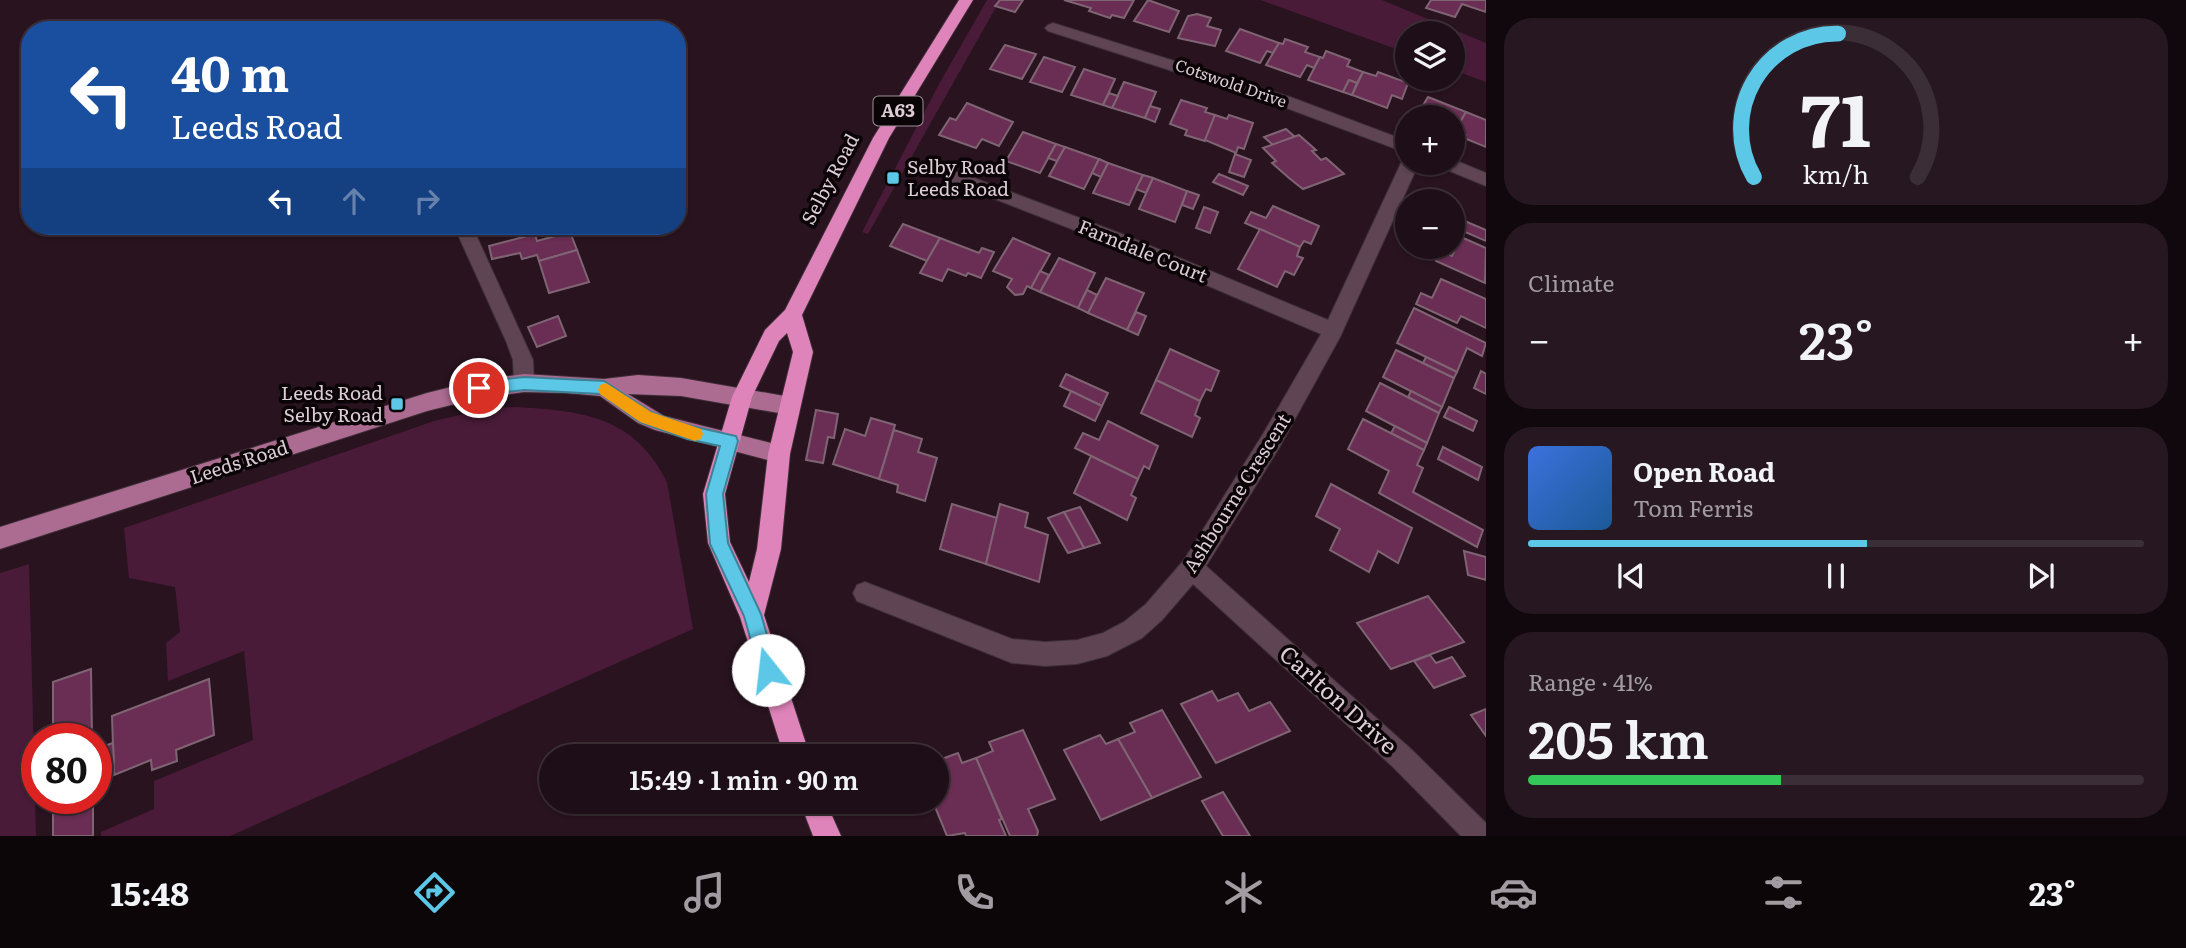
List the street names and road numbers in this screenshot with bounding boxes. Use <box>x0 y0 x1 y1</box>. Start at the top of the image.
street label: Cotswold Drive <box>1172 52 1290 112</box>
road number: A63 <box>874 96 922 126</box>
street label: Selby Road <box>793 128 865 229</box>
street label: Farndale Court <box>1075 211 1213 289</box>
street label: Ashbourne Crescent <box>1176 407 1297 578</box>
street label: Leeds Road <box>186 432 292 490</box>
street label: Carlton Drive <box>1273 636 1406 761</box>

